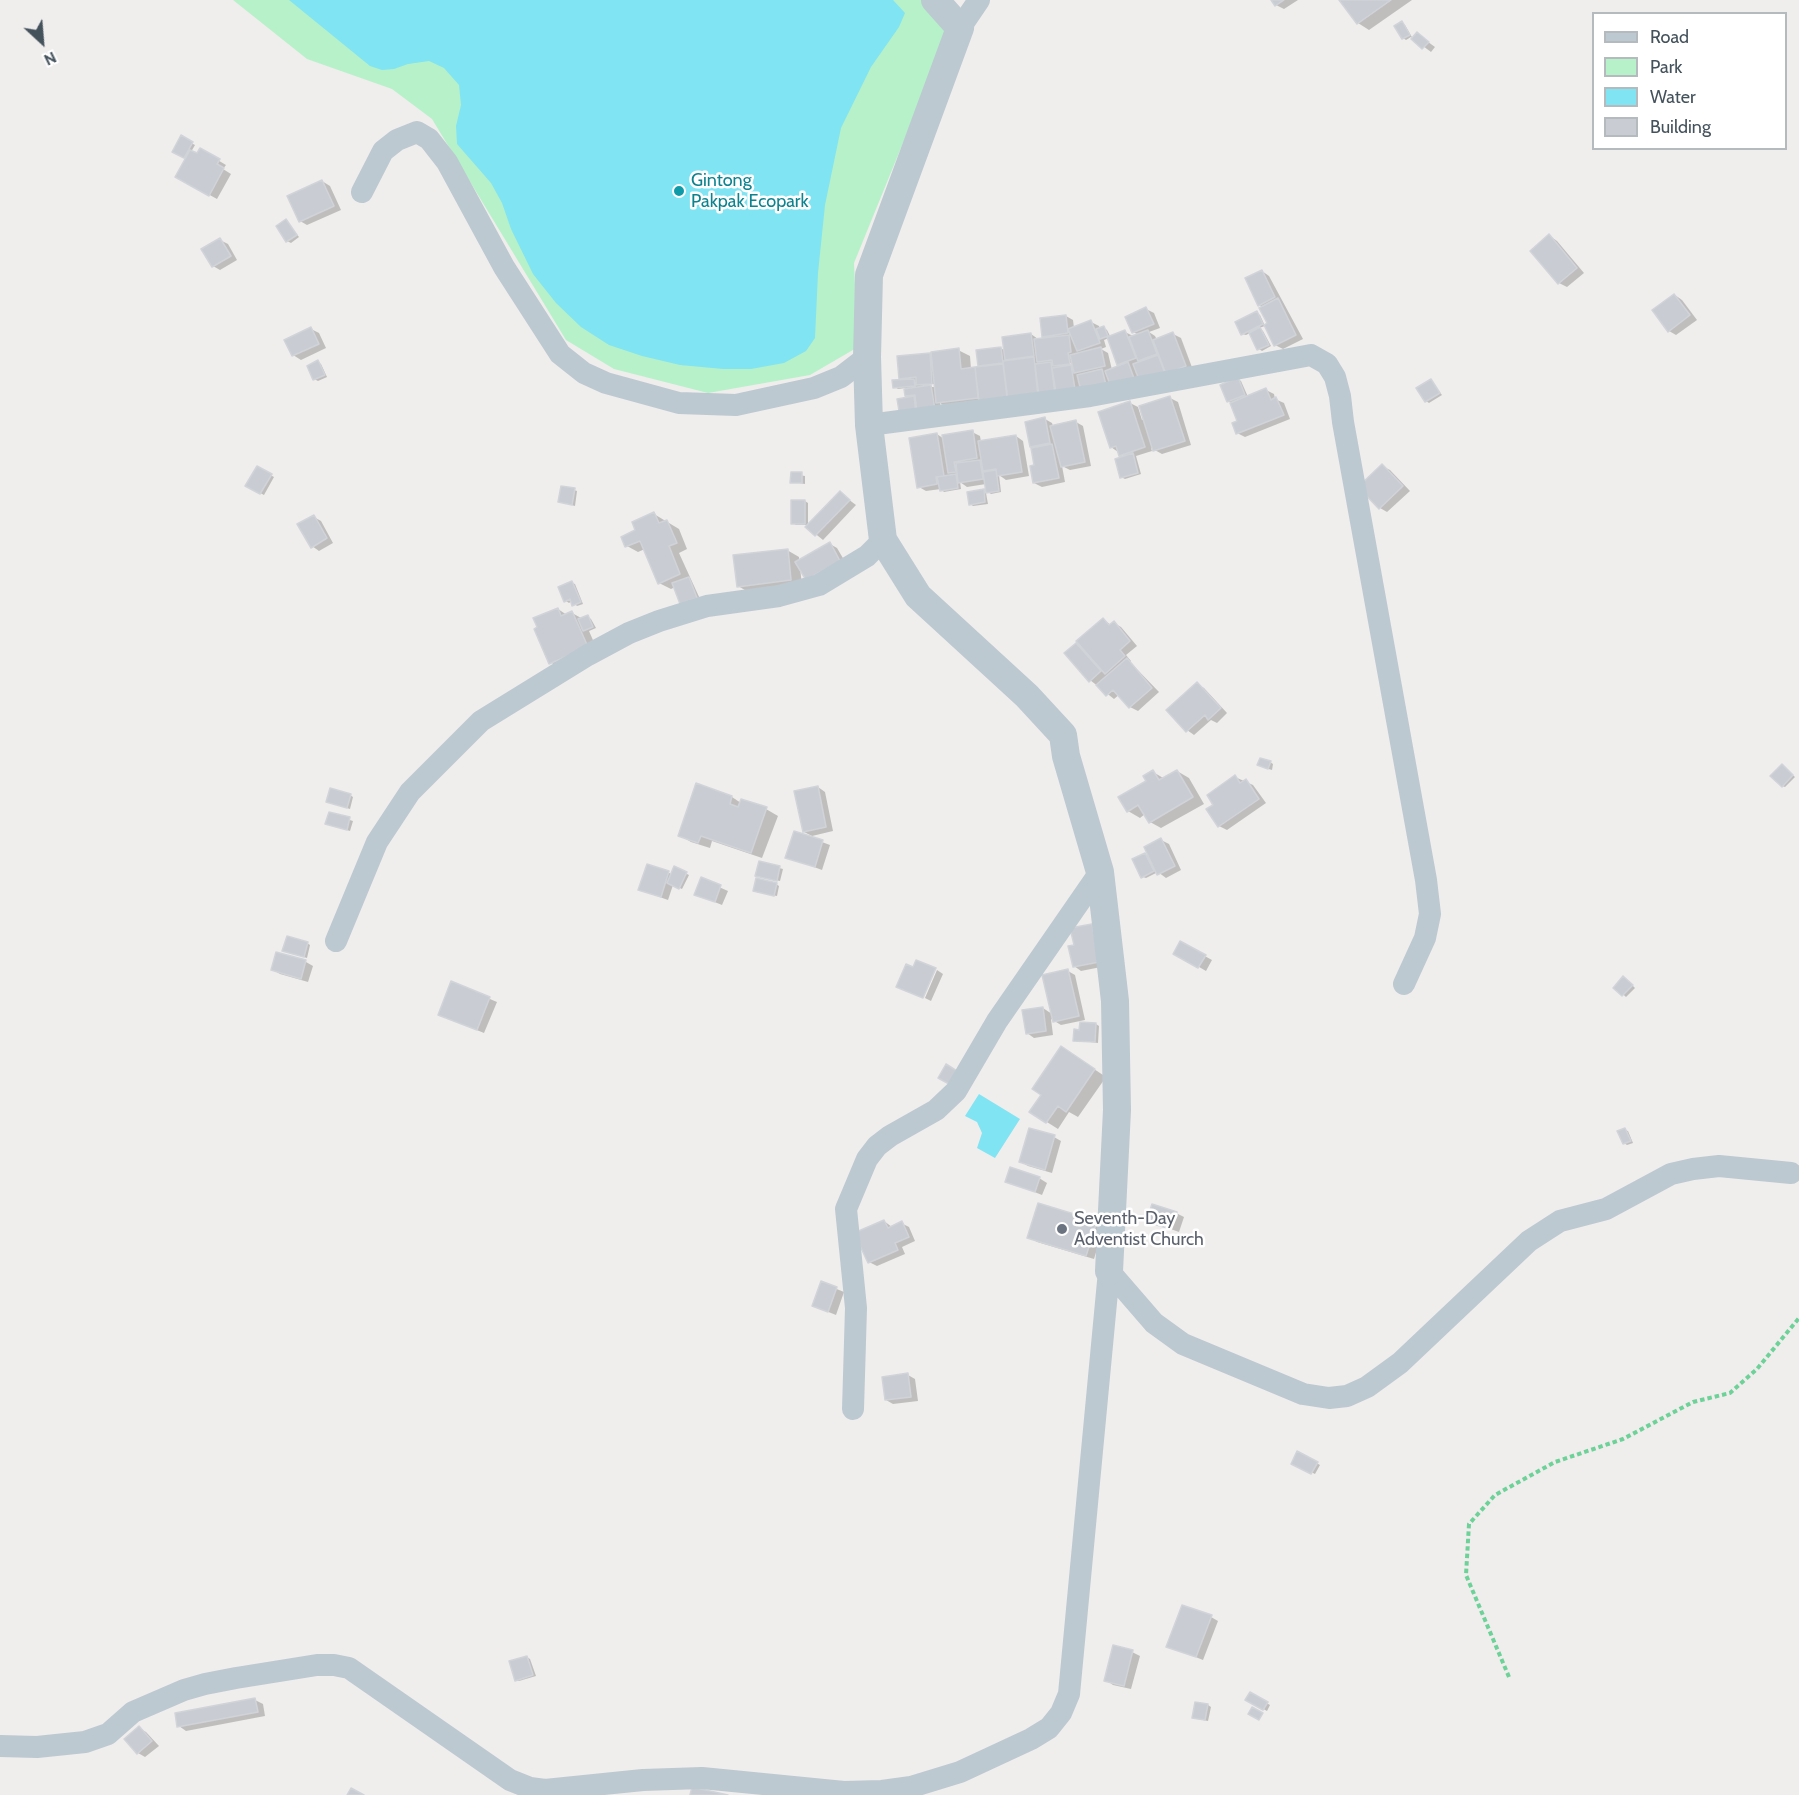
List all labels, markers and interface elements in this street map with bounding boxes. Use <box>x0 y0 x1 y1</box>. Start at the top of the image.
north arrow <box>12 12 72 72</box>
legend <box>1592 12 1787 150</box>
text: Road <box>1650 26 1689 48</box>
text: N <box>41 48 59 70</box>
text: Park <box>1650 56 1682 78</box>
text: Water <box>1650 86 1696 108</box>
text: Building <box>1650 116 1711 138</box>
place label: Gintong Pakpak Ecopark <box>691 170 809 213</box>
marker: Gintong Pakpak Ecopark <box>672 184 686 198</box>
place label: Seventh-Day Adventist Church <box>1074 1208 1204 1250</box>
marker: Seventh-Day Adventist Church <box>1055 1222 1069 1236</box>

